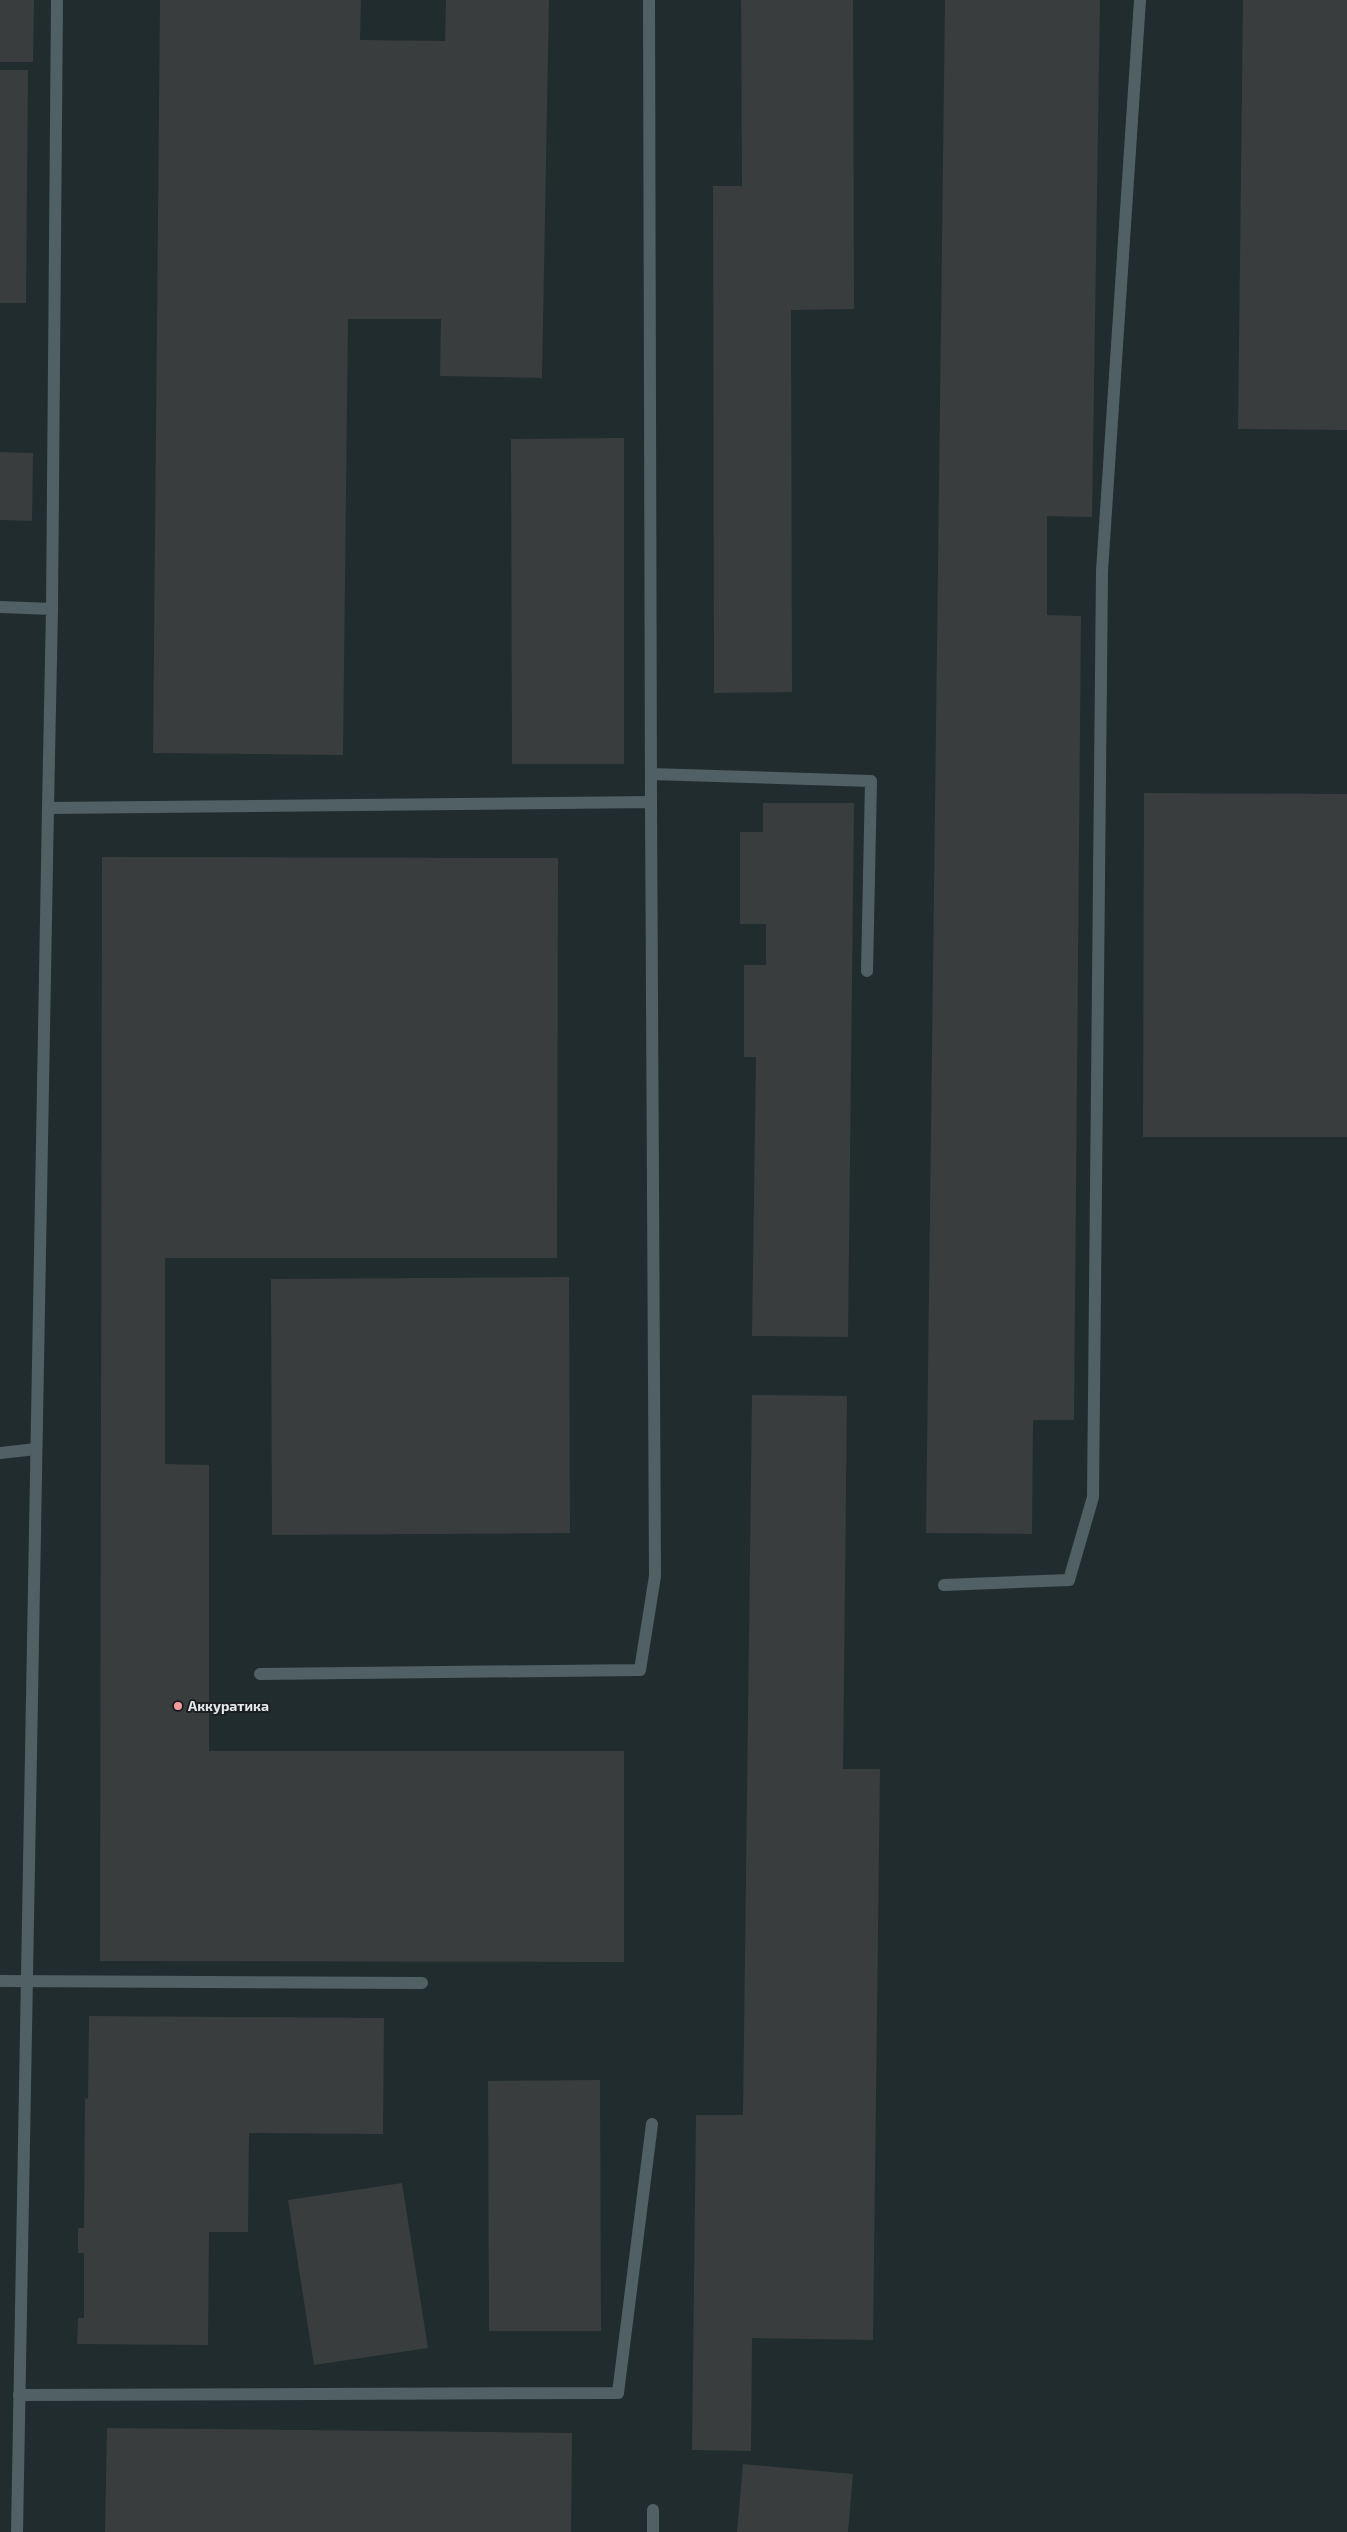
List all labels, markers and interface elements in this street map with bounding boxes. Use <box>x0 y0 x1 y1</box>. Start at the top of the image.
place label: Аккуратика <box>188 1697 269 1714</box>
marker: Аккуратика <box>172 1700 184 1712</box>

